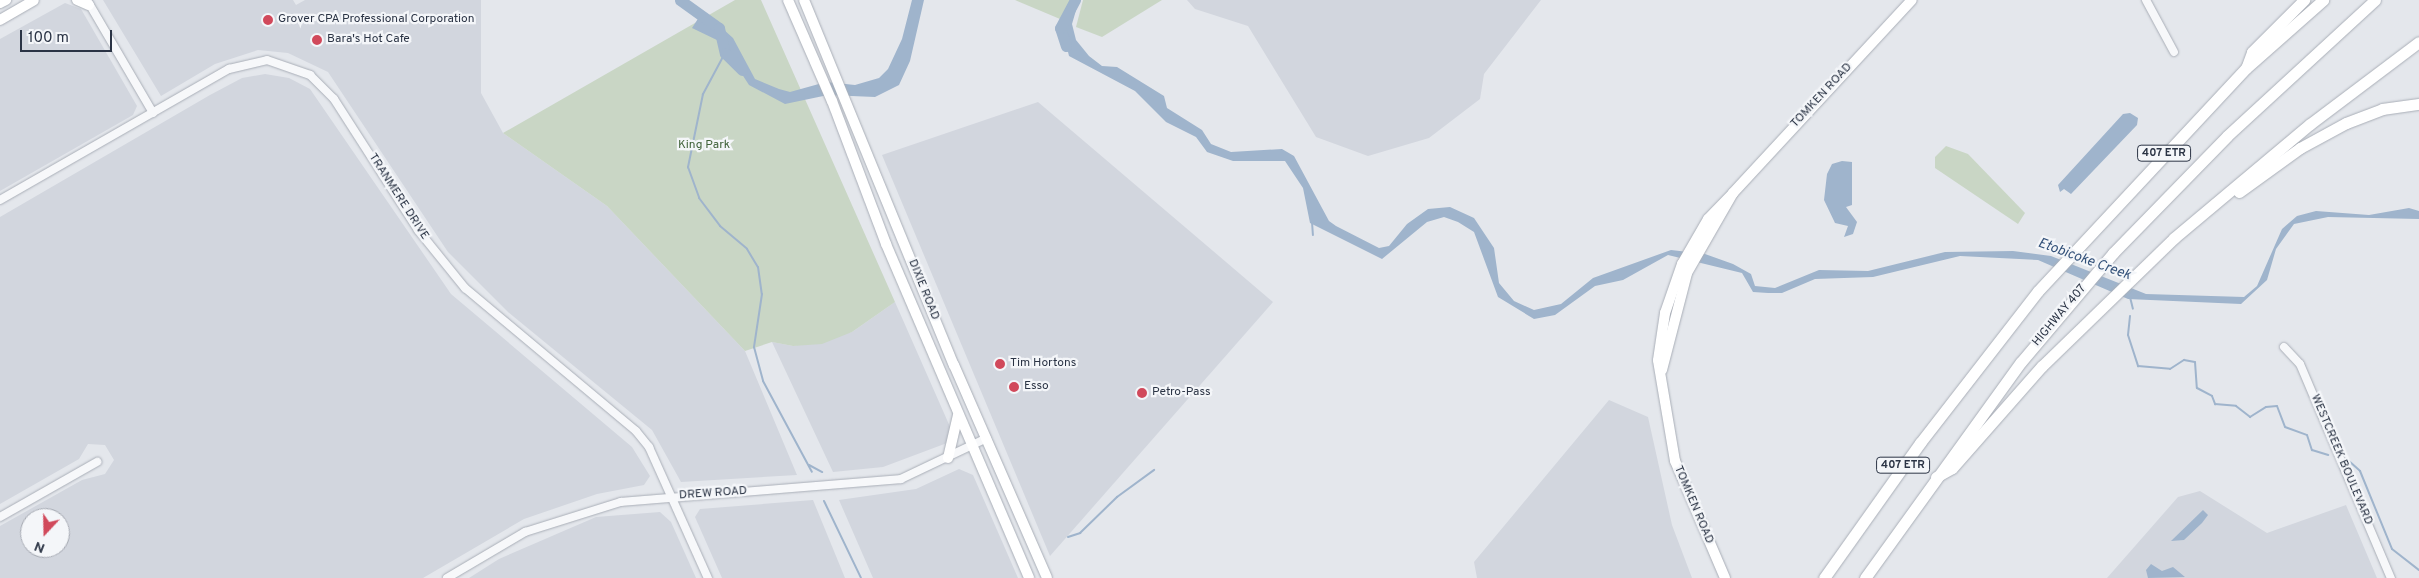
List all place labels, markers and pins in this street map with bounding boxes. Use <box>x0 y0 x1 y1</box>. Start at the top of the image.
place label: Grover CPA Professional Corporation <box>278 13 475 27</box>
marker: Grover CPA Professional Corporation <box>262 14 274 26</box>
place label: Bara's Hot Cafe <box>327 33 410 47</box>
marker: Bara's Hot Cafe <box>311 34 323 46</box>
place label: Tim Hortons <box>1010 357 1076 371</box>
marker: Tim Hortons <box>994 358 1006 370</box>
place label: Esso <box>1024 380 1049 394</box>
marker: Esso <box>1008 381 1020 393</box>
place label: Petro-Pass <box>1152 386 1211 400</box>
marker: Petro-Pass <box>1136 387 1148 399</box>

